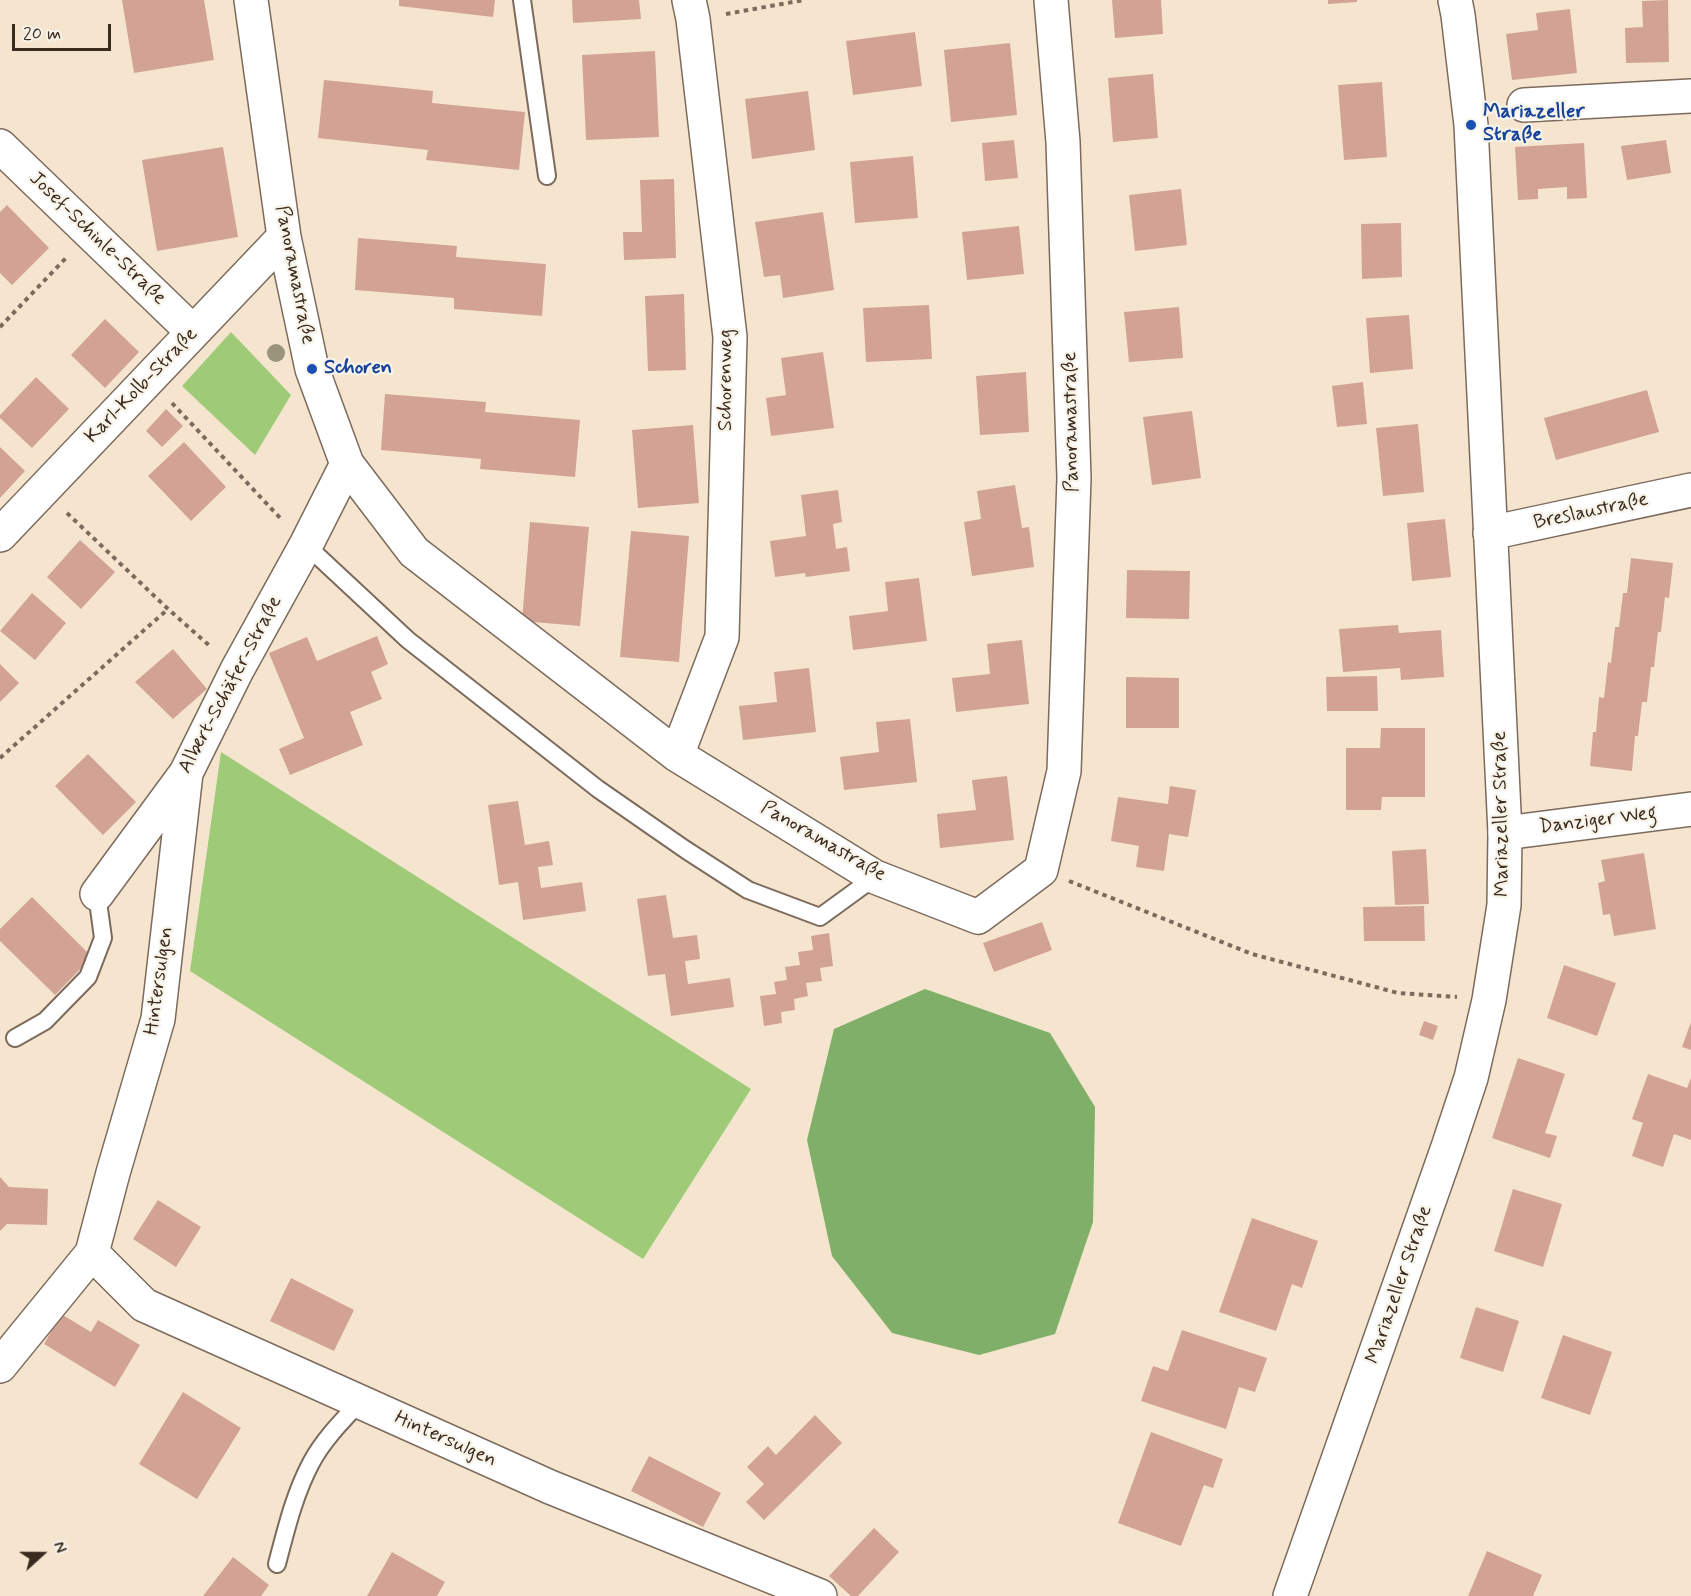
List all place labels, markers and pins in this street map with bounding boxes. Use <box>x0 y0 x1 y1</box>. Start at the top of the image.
place label: Mariazeller Straße <box>1483 101 1585 148</box>
marker: Mariazeller Straße <box>1464 118 1478 132</box>
place label: Schoren <box>324 357 392 381</box>
marker: Schoren <box>305 362 319 376</box>

